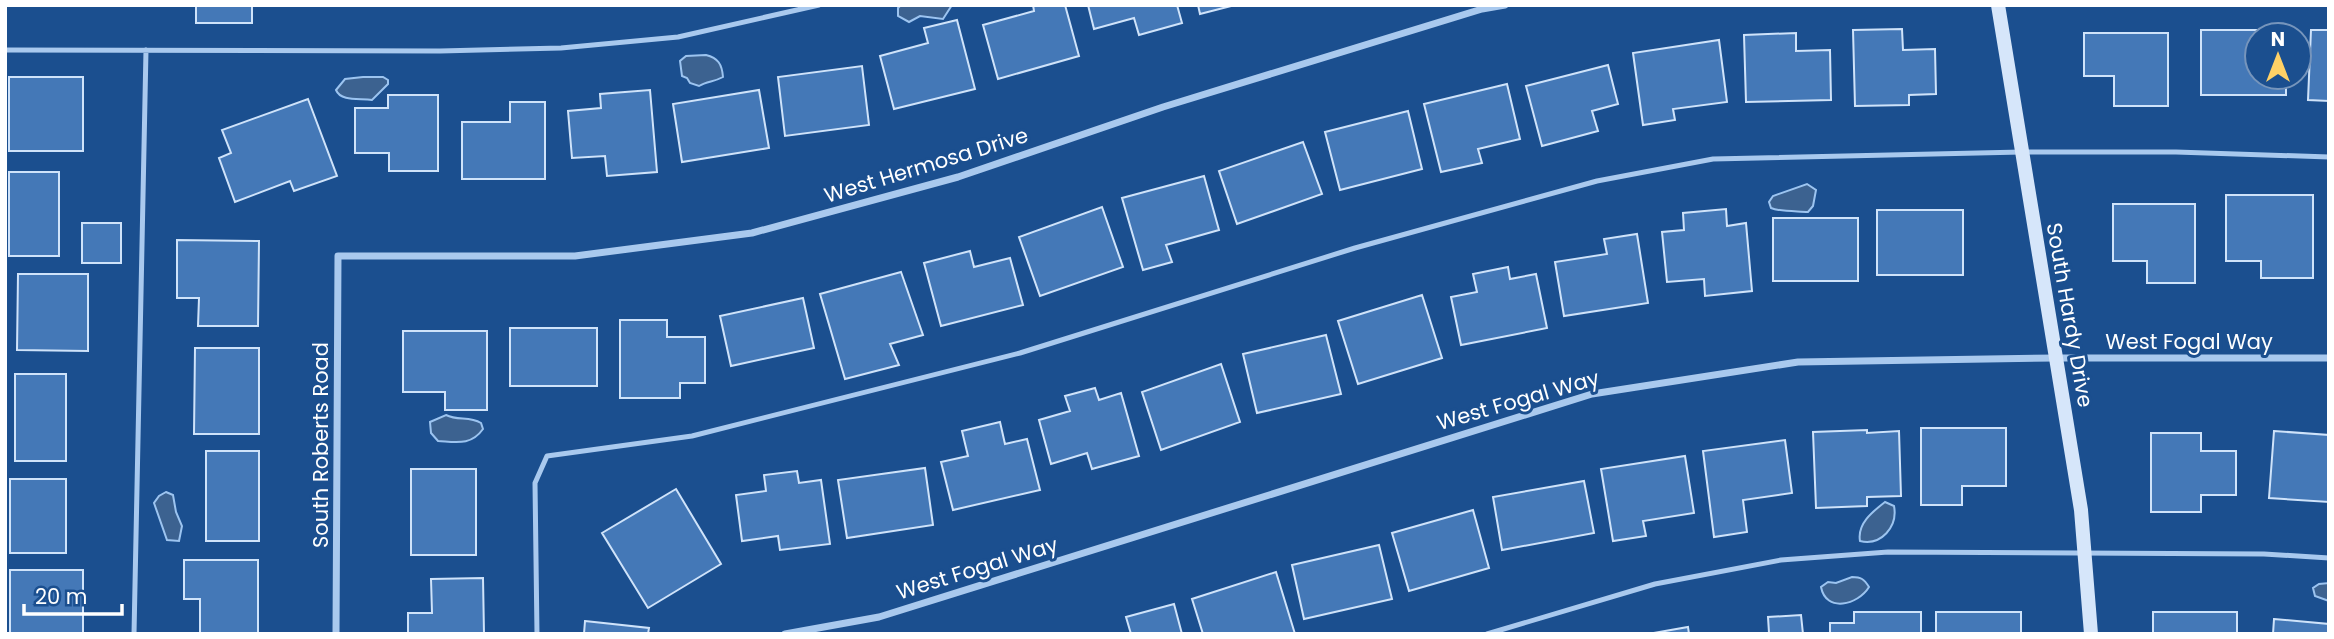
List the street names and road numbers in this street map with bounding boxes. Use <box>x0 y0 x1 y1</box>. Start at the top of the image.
street label: West Hermosa Drive <box>821 120 1031 210</box>
street label: South Hardy Drive <box>2040 221 2100 409</box>
street label: West Fogal Way <box>2105 327 2273 356</box>
street label: South Roberts Road <box>306 342 335 548</box>
street label: West Fogal Way <box>1434 363 1603 437</box>
street label: West Fogal Way <box>893 530 1061 606</box>

